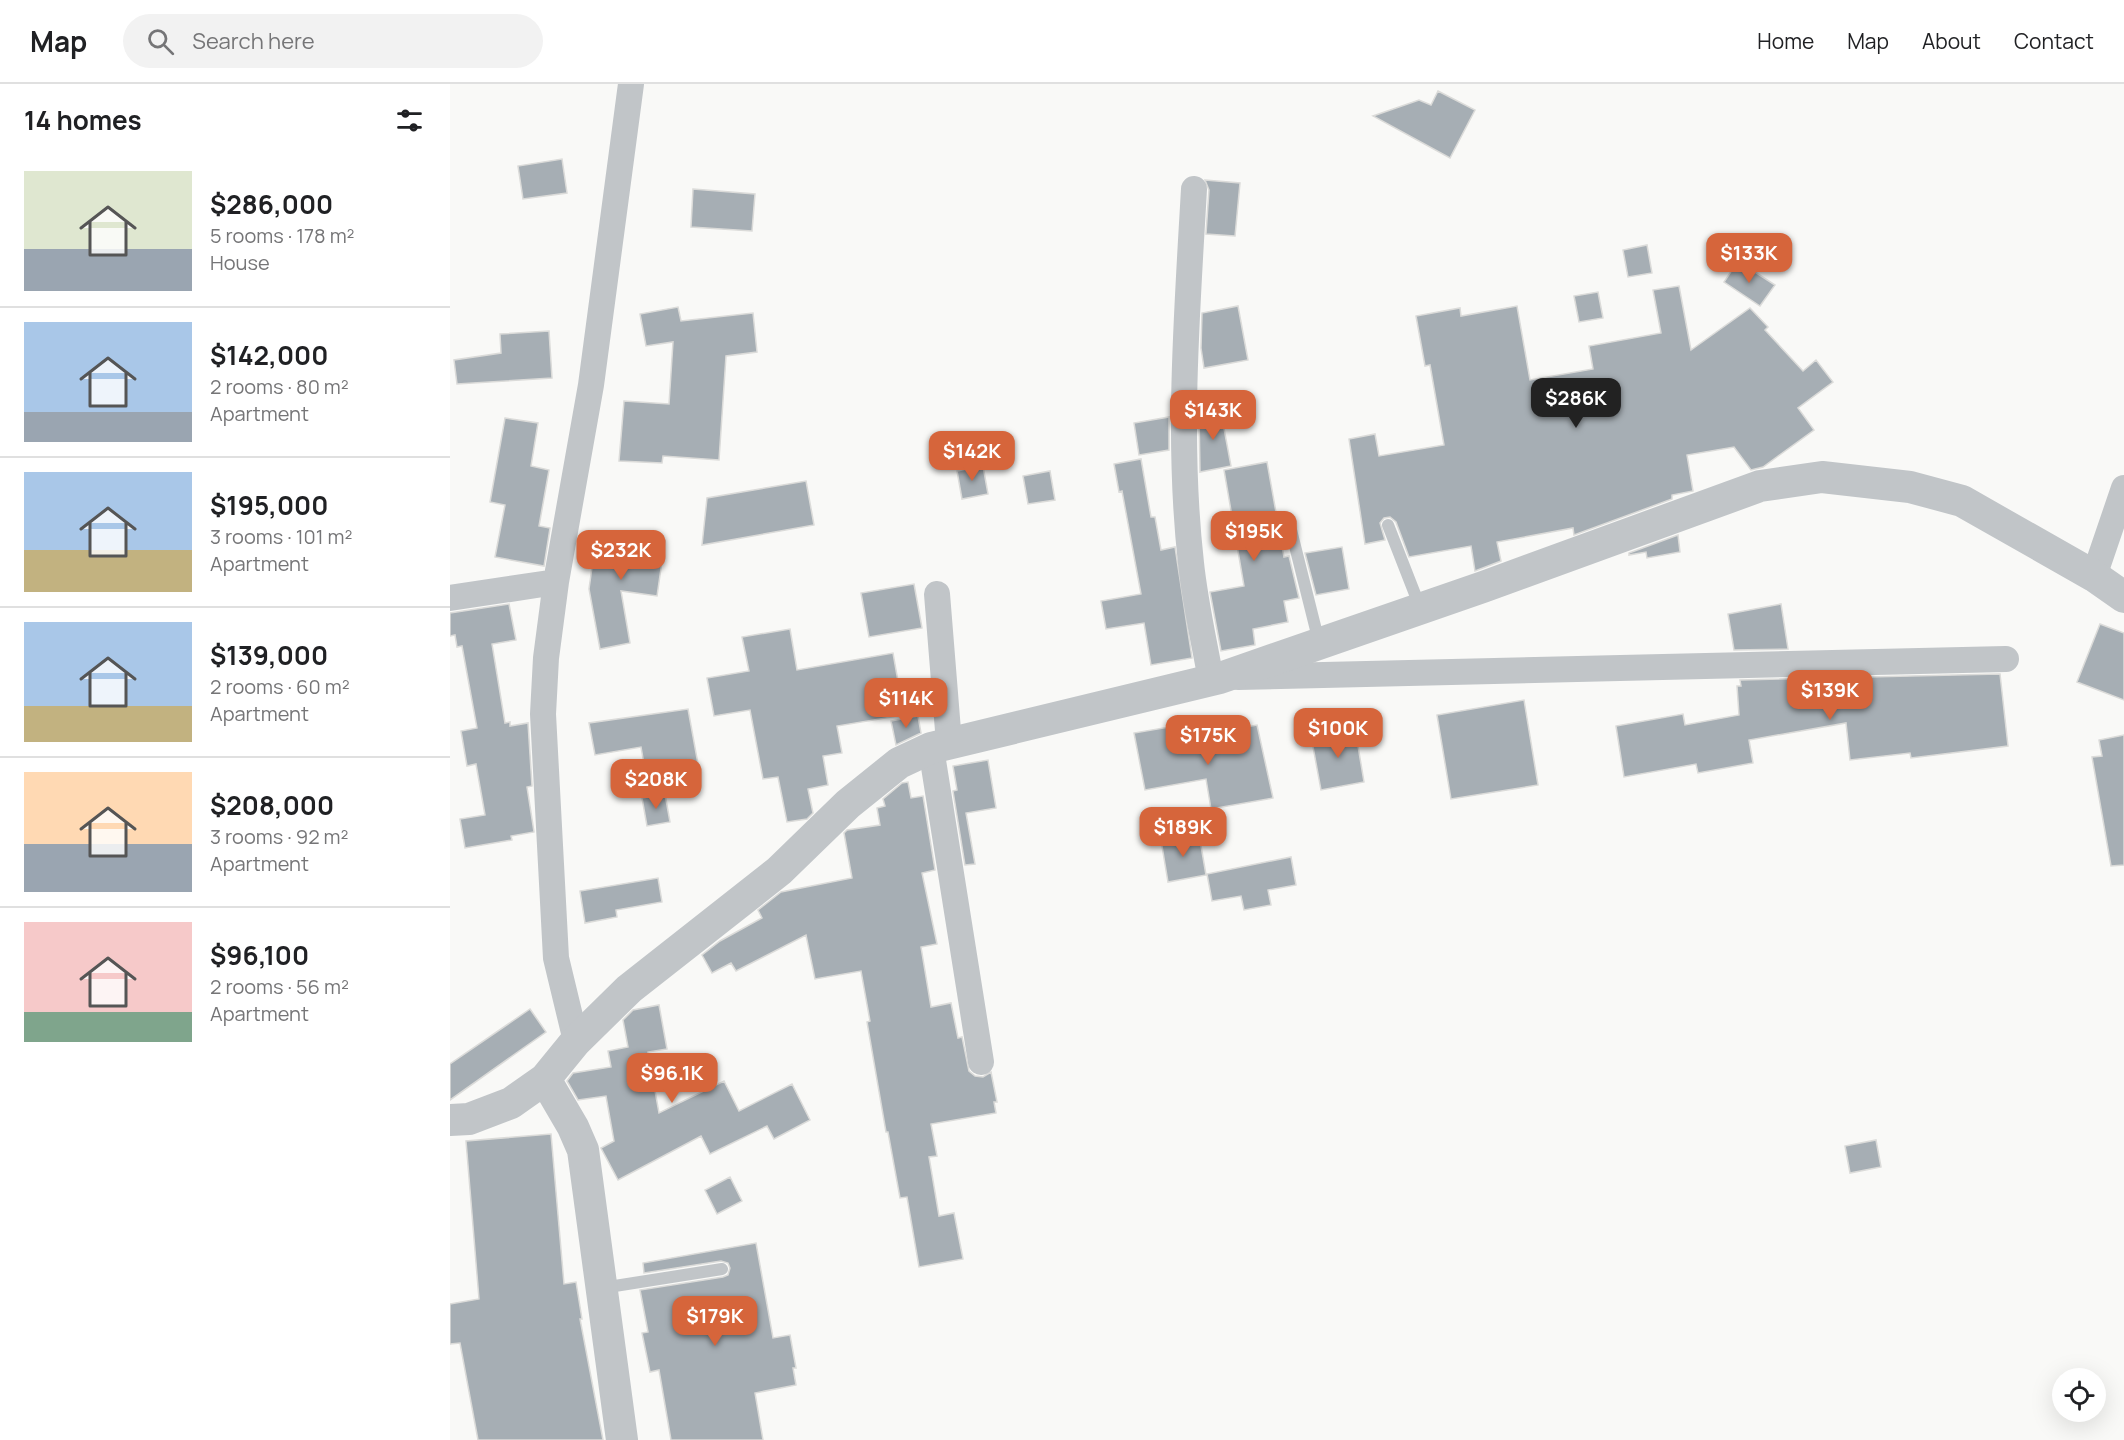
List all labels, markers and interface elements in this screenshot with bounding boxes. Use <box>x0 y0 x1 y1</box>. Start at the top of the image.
search box <box>123 14 543 68</box>
text: Map <box>30 22 87 60</box>
icon: search <box>144 25 177 58</box>
text: Search here <box>192 26 315 56</box>
text: Home <box>1757 27 1814 55</box>
text: Map <box>1847 27 1889 55</box>
text: About <box>1922 27 1981 55</box>
text: Contact <box>2014 27 2094 55</box>
text: 14 homes <box>24 102 142 138</box>
icon: filters <box>393 104 426 137</box>
text: $286,000 <box>210 186 333 222</box>
icon: home <box>72 195 144 267</box>
text: 5 rooms · 178 m² <box>210 222 355 249</box>
pin: $133K <box>1707 233 1791 284</box>
text: $133K <box>1720 239 1778 266</box>
text: House <box>210 249 270 276</box>
text: $142,000 <box>210 337 328 373</box>
icon: home <box>72 346 144 418</box>
text: 2 rooms · 80 m² <box>210 373 349 400</box>
pin: $286K <box>1534 378 1618 429</box>
text: $286K <box>1545 384 1607 411</box>
pin: $143K <box>1171 390 1255 441</box>
text: $143K <box>1184 396 1242 423</box>
text: Apartment <box>210 400 309 427</box>
pin: $142K <box>930 431 1014 482</box>
text: $142K <box>943 437 1001 464</box>
text: $195,000 <box>210 487 328 523</box>
icon: home <box>72 496 144 568</box>
pin: $195K <box>1212 511 1296 562</box>
text: $195K <box>1225 517 1283 544</box>
text: 3 rooms · 101 m² <box>210 523 352 550</box>
pin: $232K <box>579 530 663 581</box>
text: $232K <box>591 536 651 563</box>
text: Apartment <box>210 550 309 577</box>
text: $139,000 <box>210 637 328 673</box>
icon: home <box>72 646 144 718</box>
pin: $139K <box>1788 670 1872 721</box>
text: 2 rooms · 60 m² <box>210 673 350 700</box>
text: $139K <box>1801 676 1859 703</box>
pin: $114K <box>864 678 948 729</box>
text: $114K <box>878 684 934 711</box>
text: Apartment <box>210 700 309 727</box>
pin: $100K <box>1296 708 1380 759</box>
text: $100K <box>1308 714 1368 741</box>
pin: $175K <box>1166 715 1250 766</box>
text: $175K <box>1180 721 1236 748</box>
pin: $208K <box>614 759 698 810</box>
text: $208K <box>625 765 687 792</box>
text: $208,000 <box>210 787 334 823</box>
icon: home <box>72 796 144 868</box>
pin: $189K <box>1141 807 1225 858</box>
text: $189K <box>1154 813 1212 840</box>
text: 3 rooms · 92 m² <box>210 823 349 850</box>
text: Apartment <box>210 850 309 877</box>
text: $96,100 <box>210 937 309 973</box>
icon: home <box>72 946 144 1018</box>
text: 2 rooms · 56 m² <box>210 973 349 1000</box>
text: Apartment <box>210 1000 309 1027</box>
pin: $96.1K <box>623 1053 721 1104</box>
text: $96.1K <box>641 1059 703 1086</box>
pin: $179K <box>673 1296 757 1347</box>
text: $179K <box>686 1302 744 1329</box>
map controls <box>2052 1368 2106 1422</box>
button: locate <box>2052 1368 2106 1422</box>

